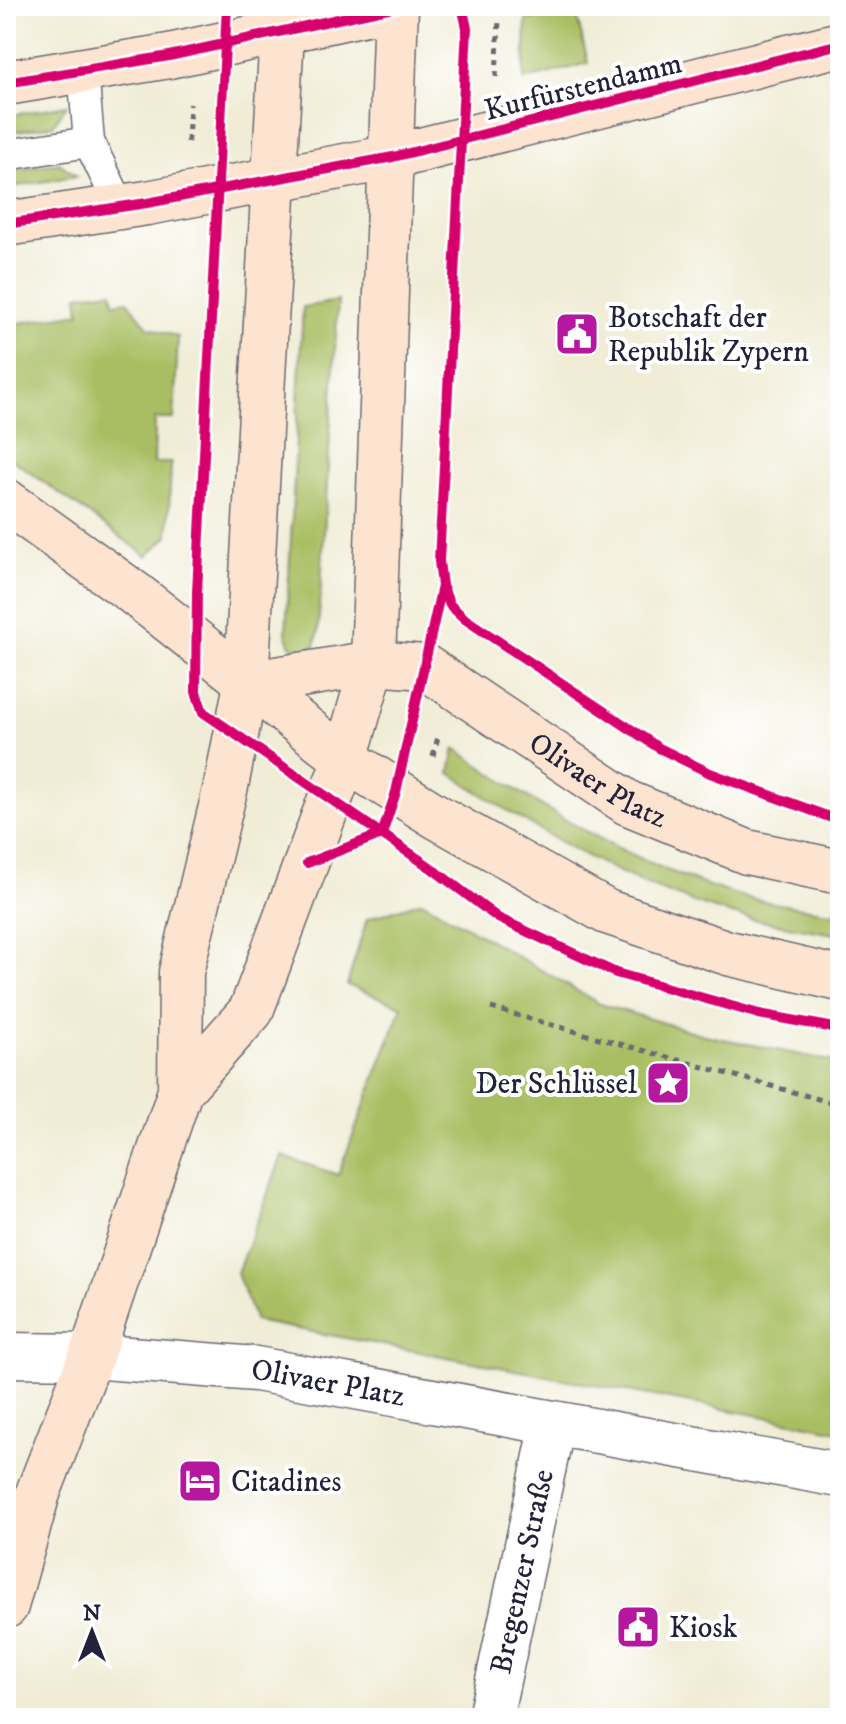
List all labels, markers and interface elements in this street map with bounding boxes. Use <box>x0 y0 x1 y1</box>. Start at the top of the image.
street label: Kurfürstendamm <box>481 45 686 130</box>
place label: Botschaft der Republik Zypern <box>608 300 809 371</box>
public building icon: Botschaft der Republik Zypern <box>553 310 601 358</box>
street label: Olivaer Platz <box>521 725 672 837</box>
place icon: Der Schlüssel <box>644 1059 692 1107</box>
place label: Der Schlüssel <box>475 1066 637 1103</box>
street label: Olivaer Platz <box>248 1352 408 1416</box>
hotel icon: Citadines <box>176 1457 224 1505</box>
place label: Citadines <box>231 1464 342 1501</box>
street label: Bregenzer Straße <box>483 1466 563 1677</box>
north arrow <box>52 1592 132 1672</box>
text: N <box>83 1600 101 1627</box>
public building icon: Kiosk <box>614 1603 662 1651</box>
place label: Kiosk <box>669 1610 737 1647</box>

